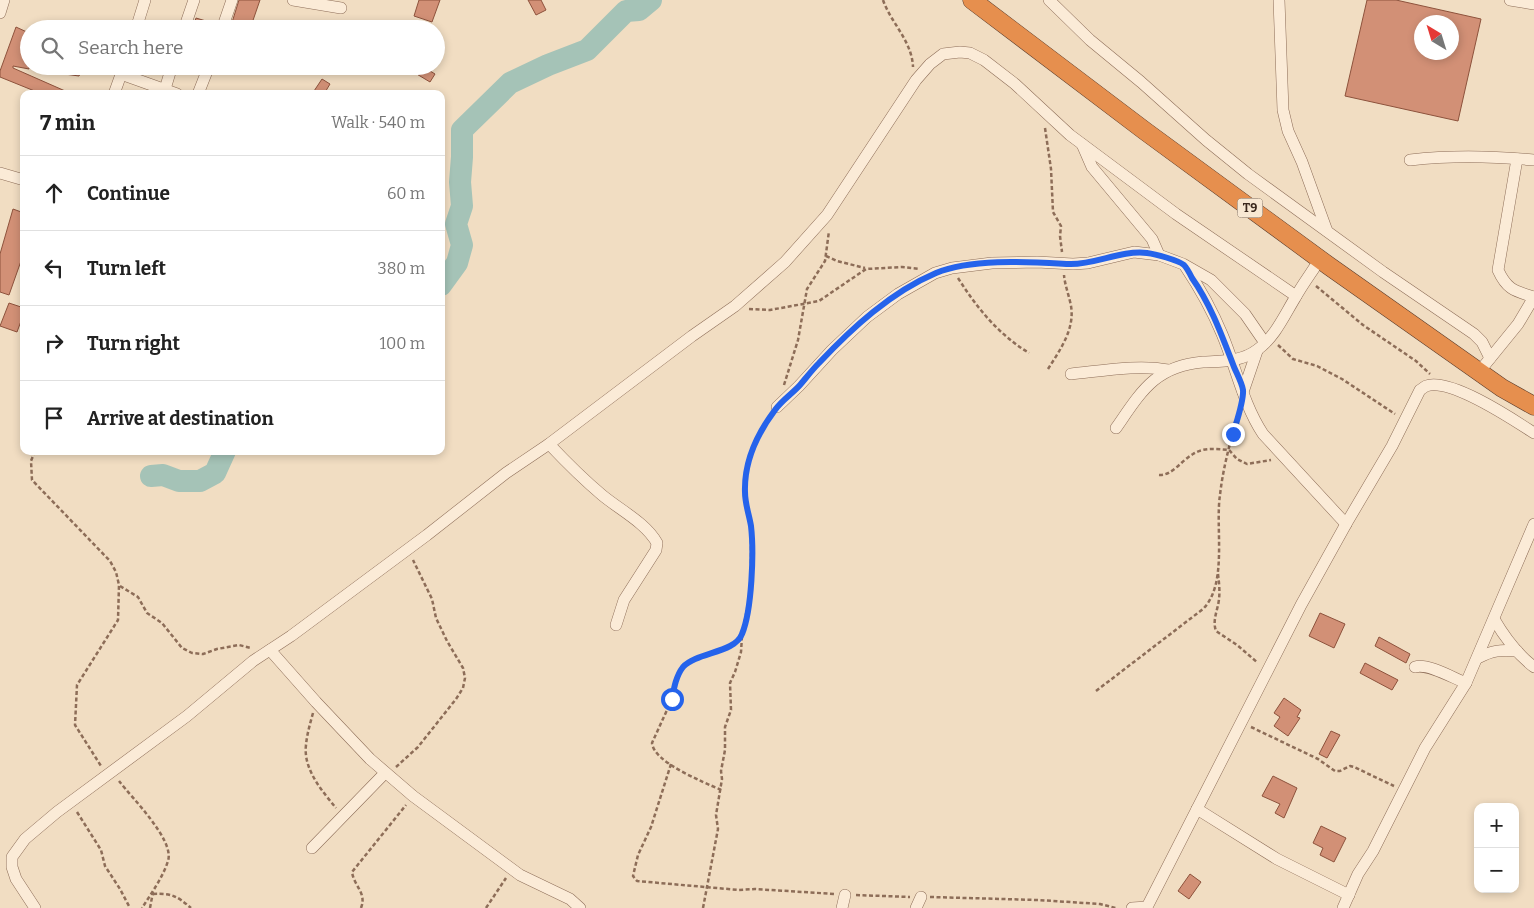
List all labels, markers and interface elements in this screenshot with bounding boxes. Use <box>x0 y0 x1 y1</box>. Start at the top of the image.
north arrow <box>1414 15 1459 60</box>
search box <box>20 20 445 75</box>
icon: search <box>38 34 66 62</box>
text: Search here <box>78 36 183 59</box>
text: 7 min <box>40 110 95 136</box>
text: Walk · 540 m <box>331 113 425 132</box>
icon: ahead <box>40 179 68 207</box>
text: Continue <box>87 182 170 205</box>
text: 60 m <box>387 184 425 203</box>
road number: T9 <box>1238 198 1262 218</box>
icon: left <box>40 254 68 282</box>
text: Turn left <box>87 257 166 280</box>
text: 380 m <box>378 259 425 278</box>
icon: right <box>40 329 68 357</box>
text: Turn right <box>87 332 180 355</box>
text: 100 m <box>380 334 425 353</box>
icon: arrive <box>40 404 68 432</box>
text: Arrive at destination <box>87 407 274 430</box>
route end <box>1222 423 1245 446</box>
route start <box>661 688 684 711</box>
map controls <box>1474 803 1519 893</box>
button: + <box>1474 803 1519 848</box>
button: − <box>1474 848 1519 893</box>

